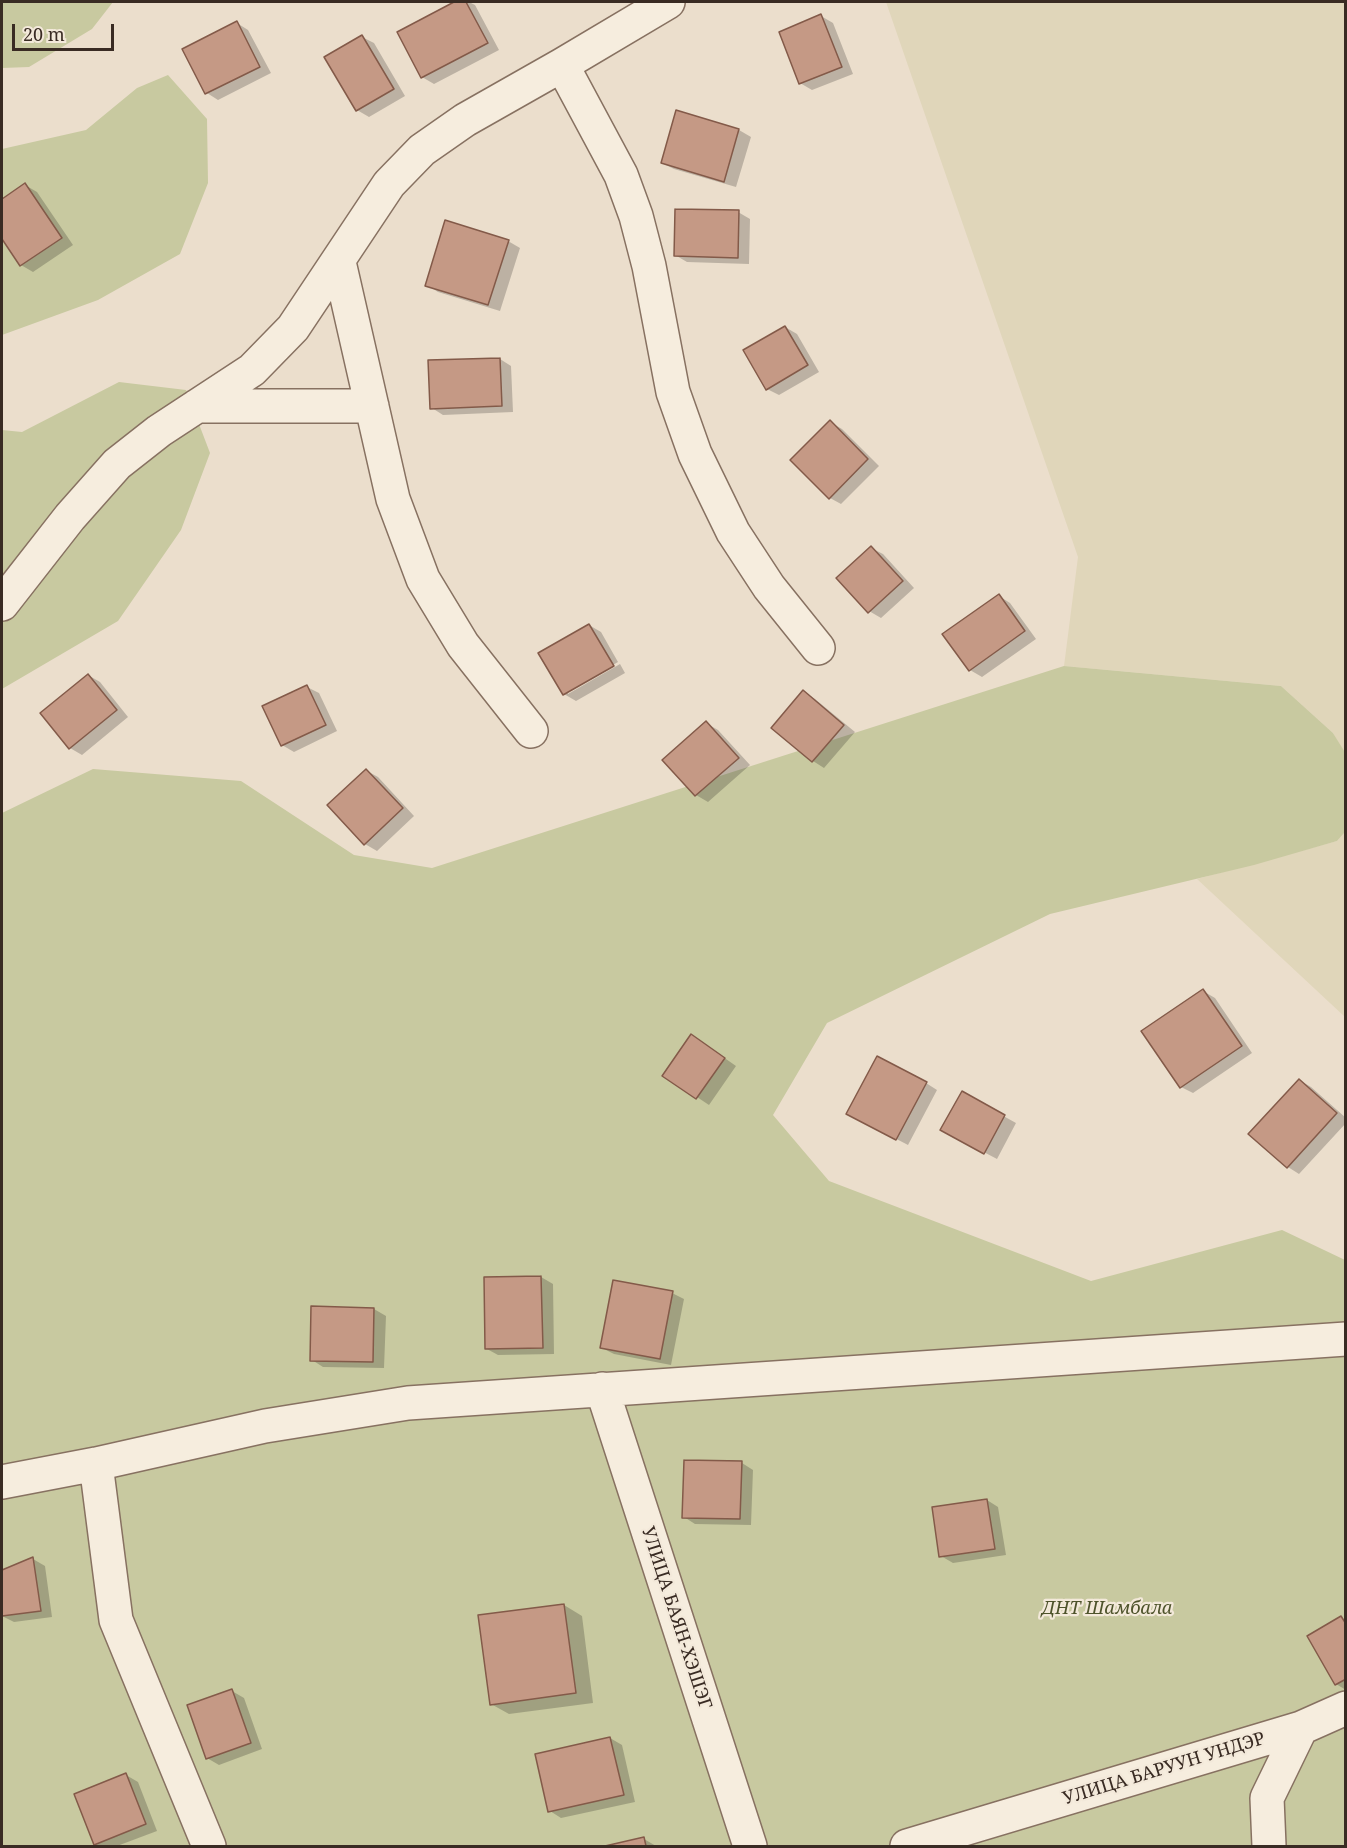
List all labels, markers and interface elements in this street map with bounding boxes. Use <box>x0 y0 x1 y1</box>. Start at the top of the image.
scale bar <box>15 12 117 50</box>
text: 20 m <box>23 22 65 46</box>
street label: УЛИЦА БАЯН-ХЭШЭГ <box>636 1524 716 1712</box>
park label: ДНТ Шамбала <box>1042 1598 1172 1620</box>
street label: УЛИЦА БАРУУН УНДЭР <box>1060 1728 1268 1810</box>

